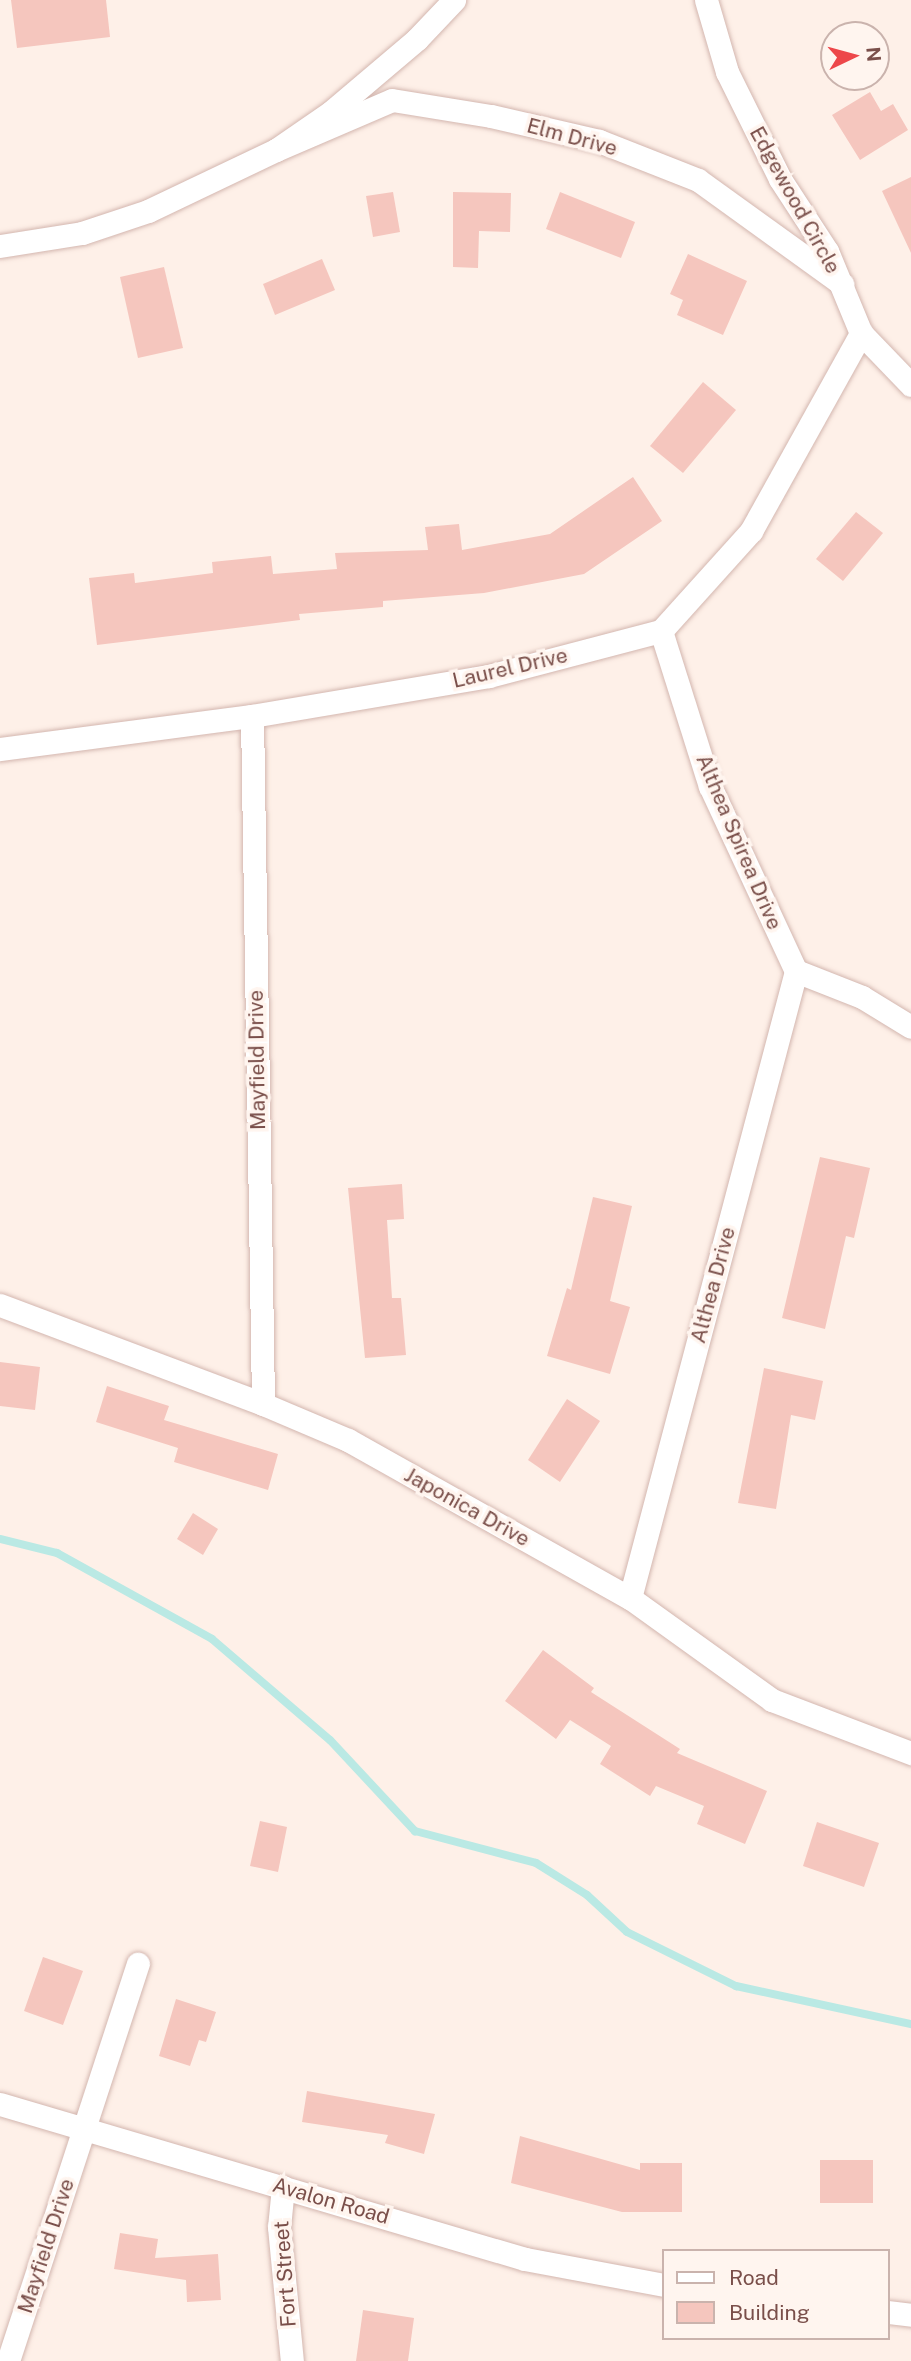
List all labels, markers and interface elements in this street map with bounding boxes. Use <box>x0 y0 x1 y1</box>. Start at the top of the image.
north arrow <box>820 21 890 91</box>
text: N <box>862 46 886 63</box>
street label: Elm Drive <box>524 113 620 161</box>
street label: Edgewood Circle <box>744 122 846 278</box>
street label: Laurel Drive <box>450 643 570 693</box>
street label: Althea Spirea Drive <box>691 751 787 933</box>
street label: Mayfield Drive <box>243 990 271 1130</box>
street label: Althea Drive <box>685 1224 741 1346</box>
street label: Japonica Drive <box>400 1462 534 1552</box>
street label: Avalon Road <box>270 2172 392 2230</box>
street label: Mayfield Drive <box>12 2175 80 2317</box>
street label: Fort Street <box>269 2220 301 2328</box>
legend <box>662 2249 890 2340</box>
text: Road <box>729 2265 779 2290</box>
text: Building <box>729 2300 810 2325</box>

